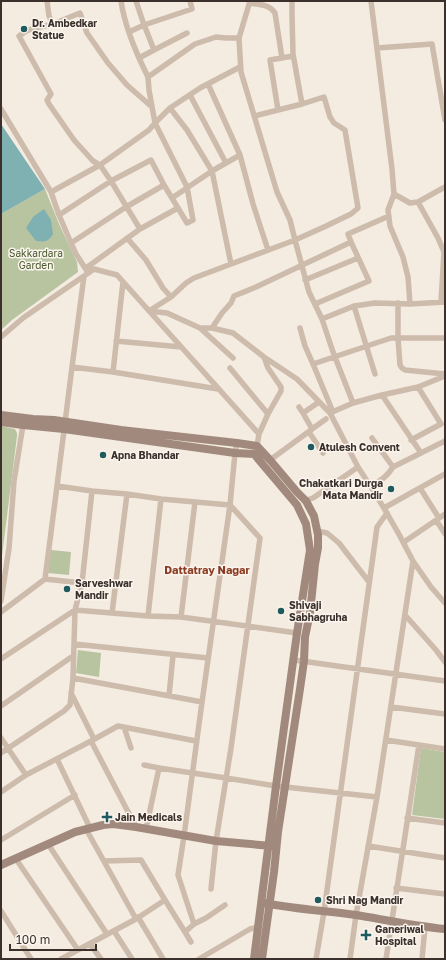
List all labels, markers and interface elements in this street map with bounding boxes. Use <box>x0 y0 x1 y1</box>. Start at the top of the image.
place label: Dr. Ambedkar Statue <box>32 17 97 41</box>
marker: Dr. Ambedkar Statue <box>19 24 29 34</box>
park label: Sakkardara Garden <box>9 247 63 271</box>
place label: Atulesh Convent <box>319 441 400 453</box>
marker: Atulesh Convent <box>306 442 316 452</box>
place label: Apna Bhandar <box>111 449 179 461</box>
marker: Apna Bhandar <box>98 450 108 460</box>
place label: Chakatkari Durga Mata Mandir <box>299 477 383 501</box>
marker: Chakatkari Durga Mata Mandir <box>386 484 396 494</box>
district label: Dattatray Nagar <box>164 563 251 576</box>
place label: Sarveshwar Mandir <box>75 577 133 601</box>
marker: Sarveshwar Mandir <box>62 584 72 594</box>
place label: Shivaji Sabhagruha <box>289 599 348 623</box>
marker: Shivaji Sabhagruha <box>276 606 286 616</box>
place label: Jain Medicals <box>115 811 182 823</box>
marker: Jain Medicals <box>102 812 112 822</box>
place label: Shri Nag Mandir <box>326 894 404 906</box>
marker: Shri Nag Mandir <box>313 895 323 905</box>
place label: Ganeriwal Hospital <box>375 923 425 947</box>
scale bar <box>10 926 96 952</box>
marker: Ganeriwal Hospital <box>360 929 372 941</box>
text: 100 m <box>16 932 50 947</box>

